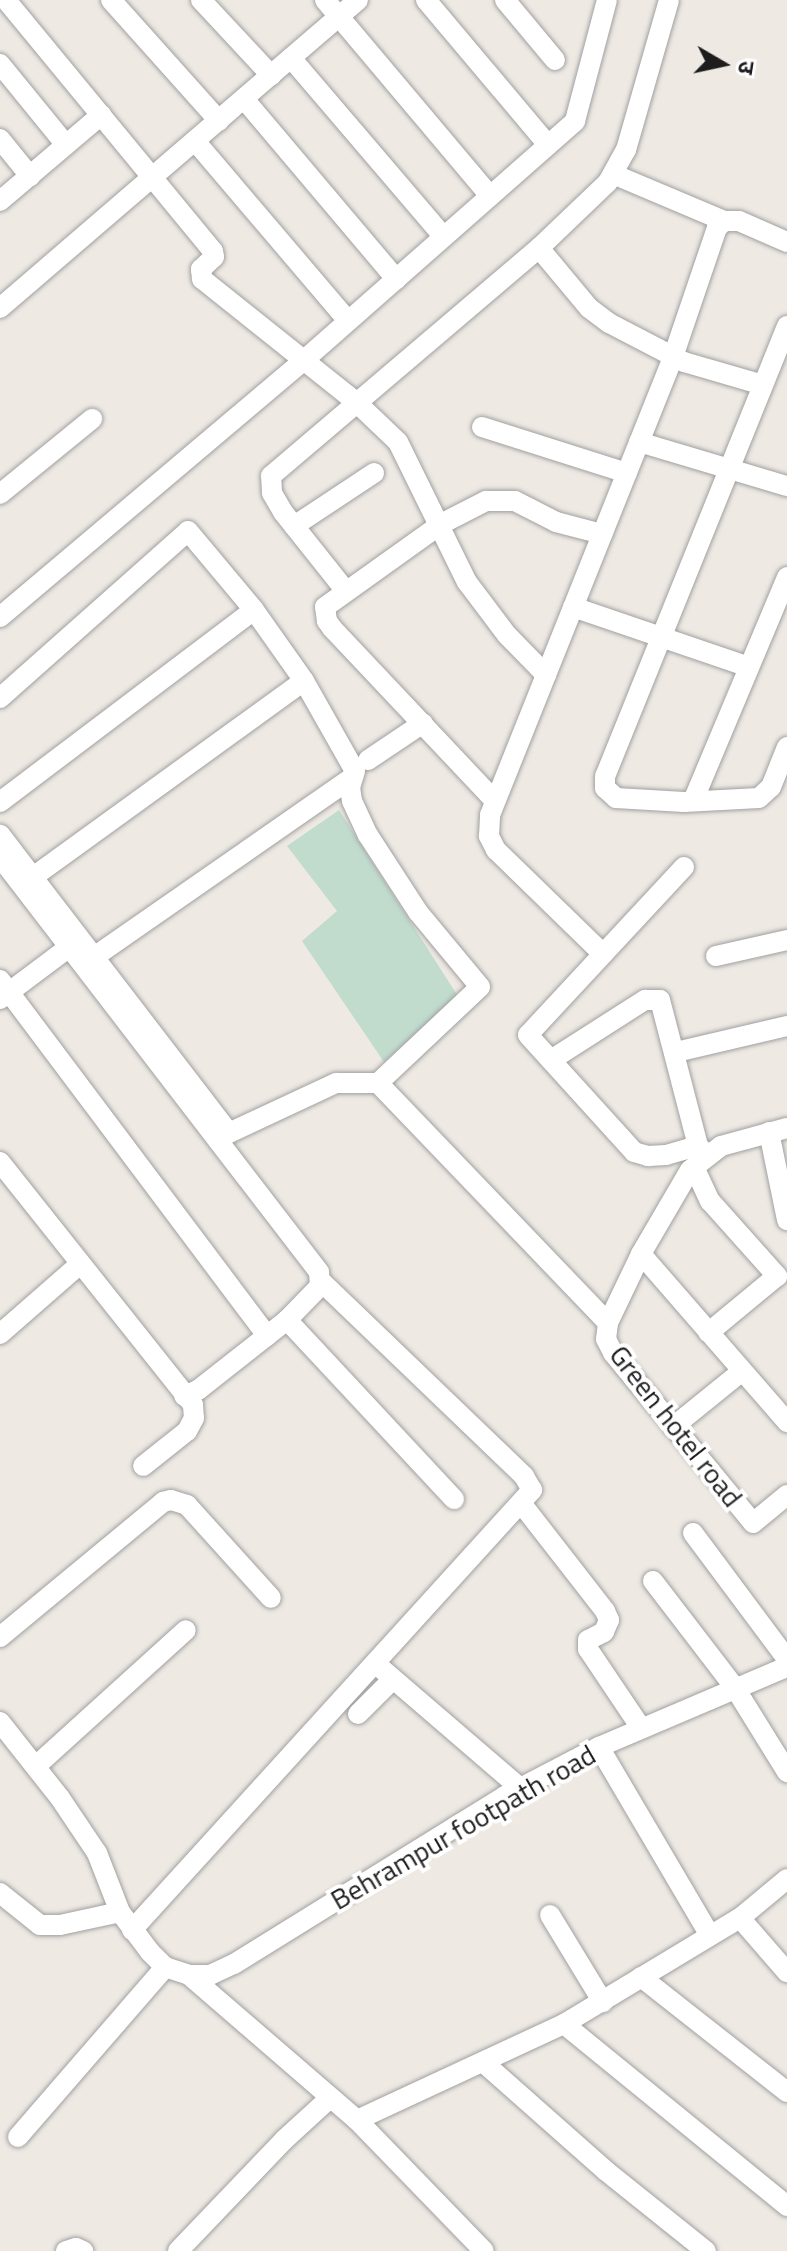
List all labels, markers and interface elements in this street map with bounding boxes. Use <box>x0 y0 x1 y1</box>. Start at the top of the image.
north arrow <box>683 24 763 104</box>
text: उ <box>729 59 765 77</box>
street label: Green hotel road <box>603 1339 749 1513</box>
street label: Behrampur footpath road <box>325 1737 601 1917</box>

